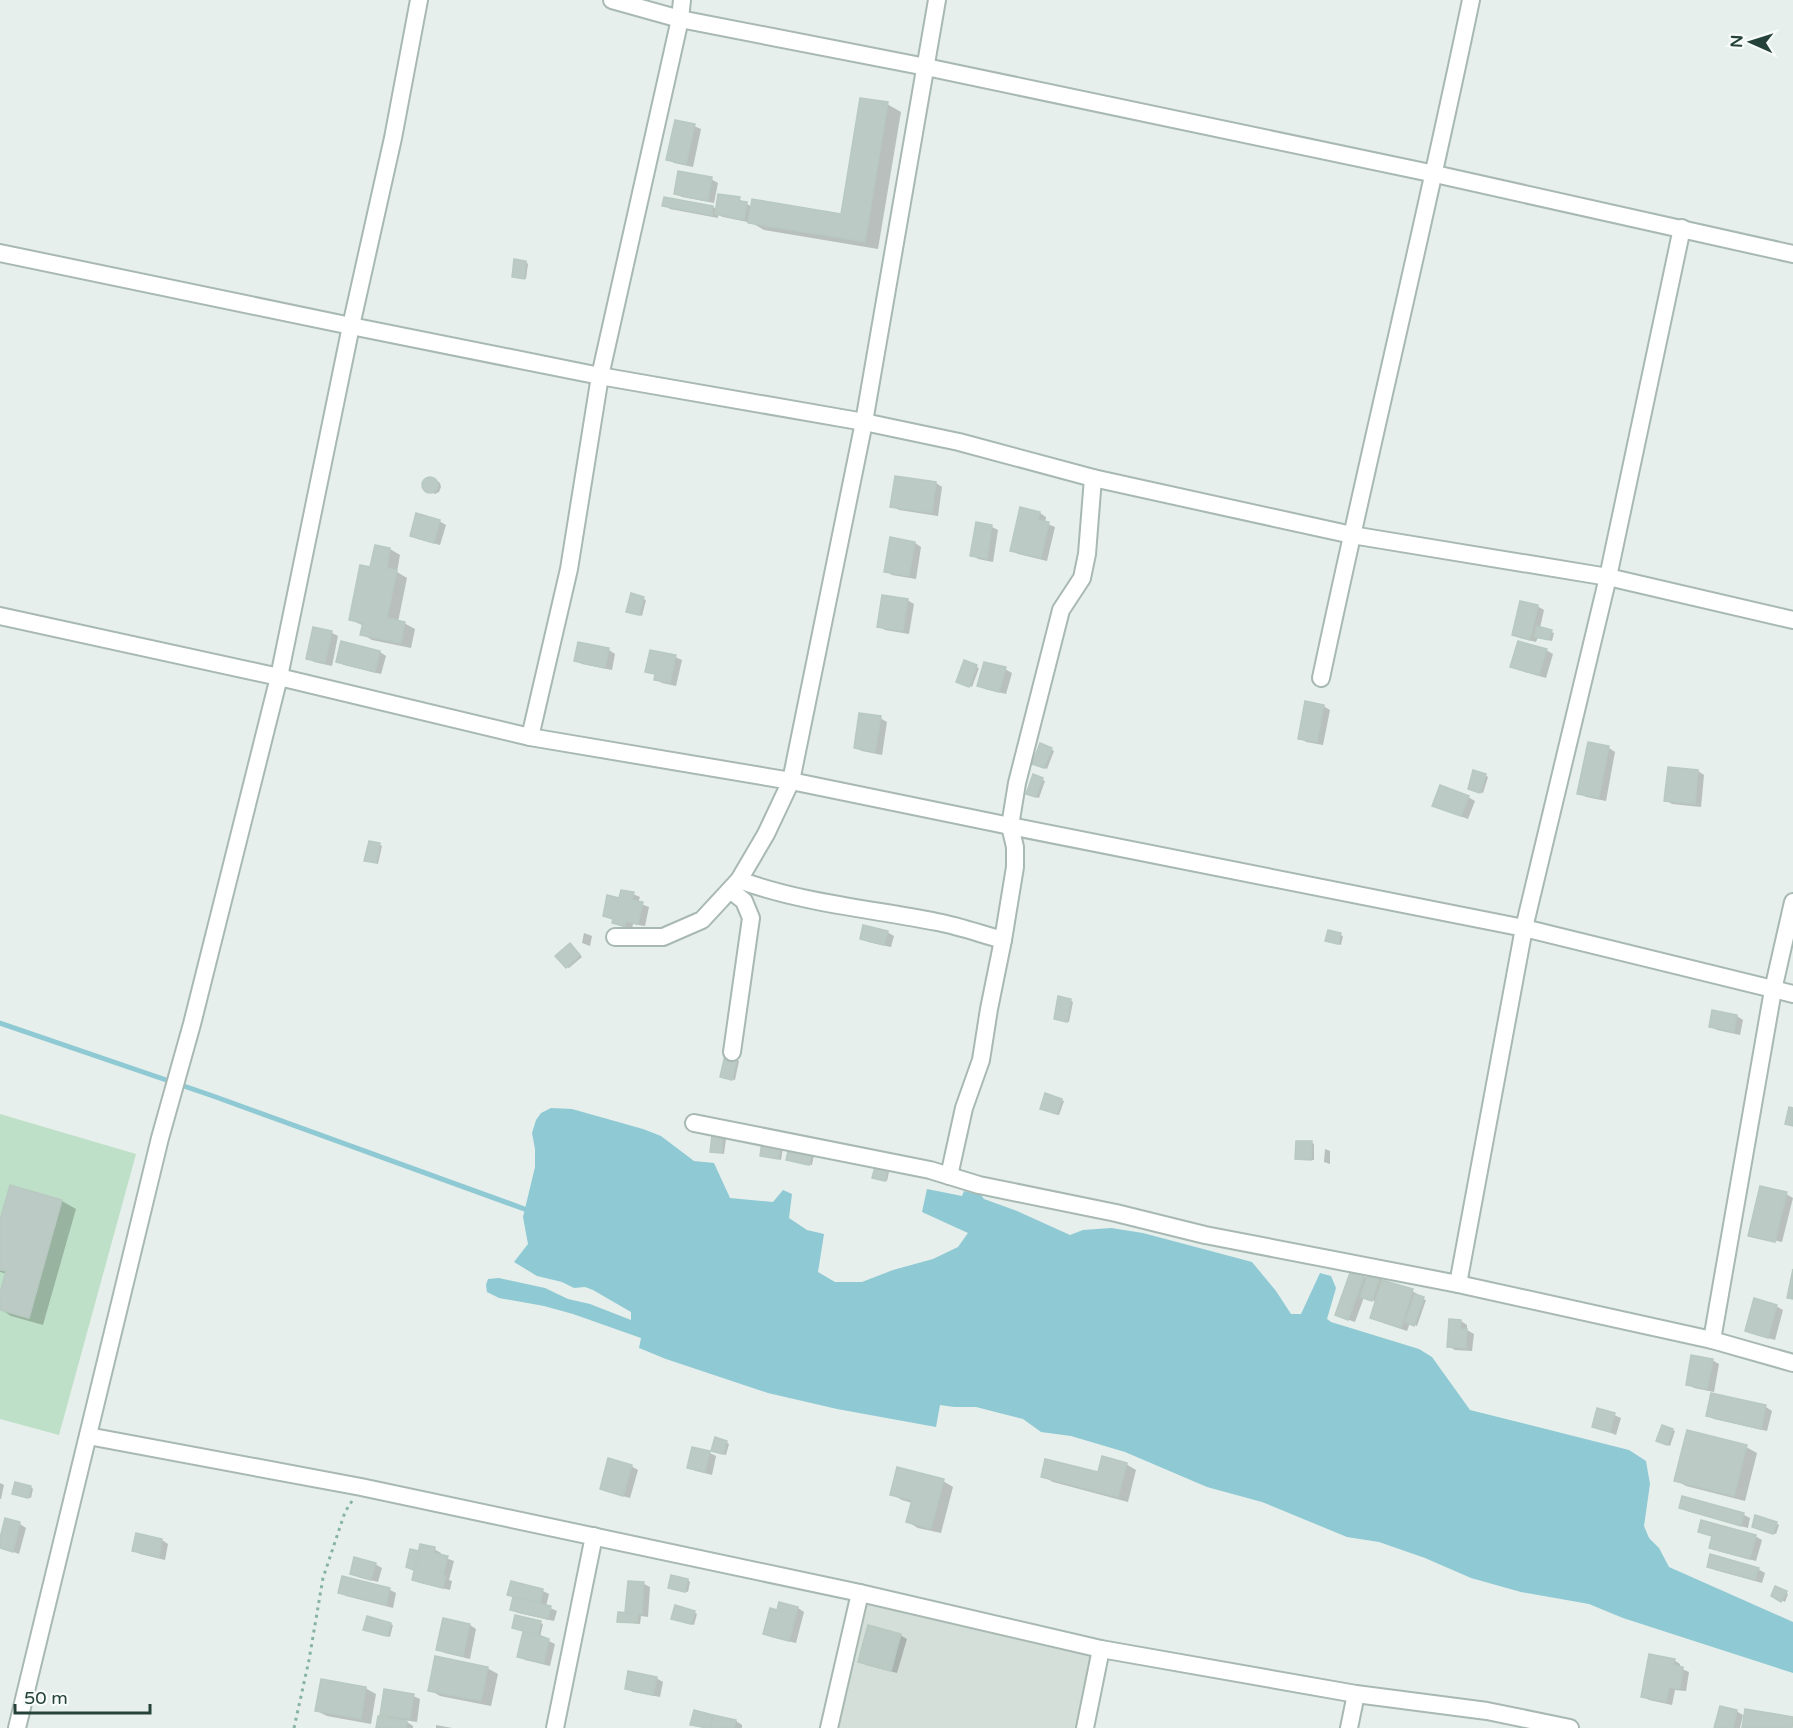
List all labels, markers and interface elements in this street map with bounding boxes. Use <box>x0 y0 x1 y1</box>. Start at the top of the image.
north arrow <box>1721 12 1781 72</box>
text: N <box>1727 34 1747 48</box>
scale bar <box>15 1677 150 1715</box>
text: 50 m <box>24 1687 68 1709</box>

